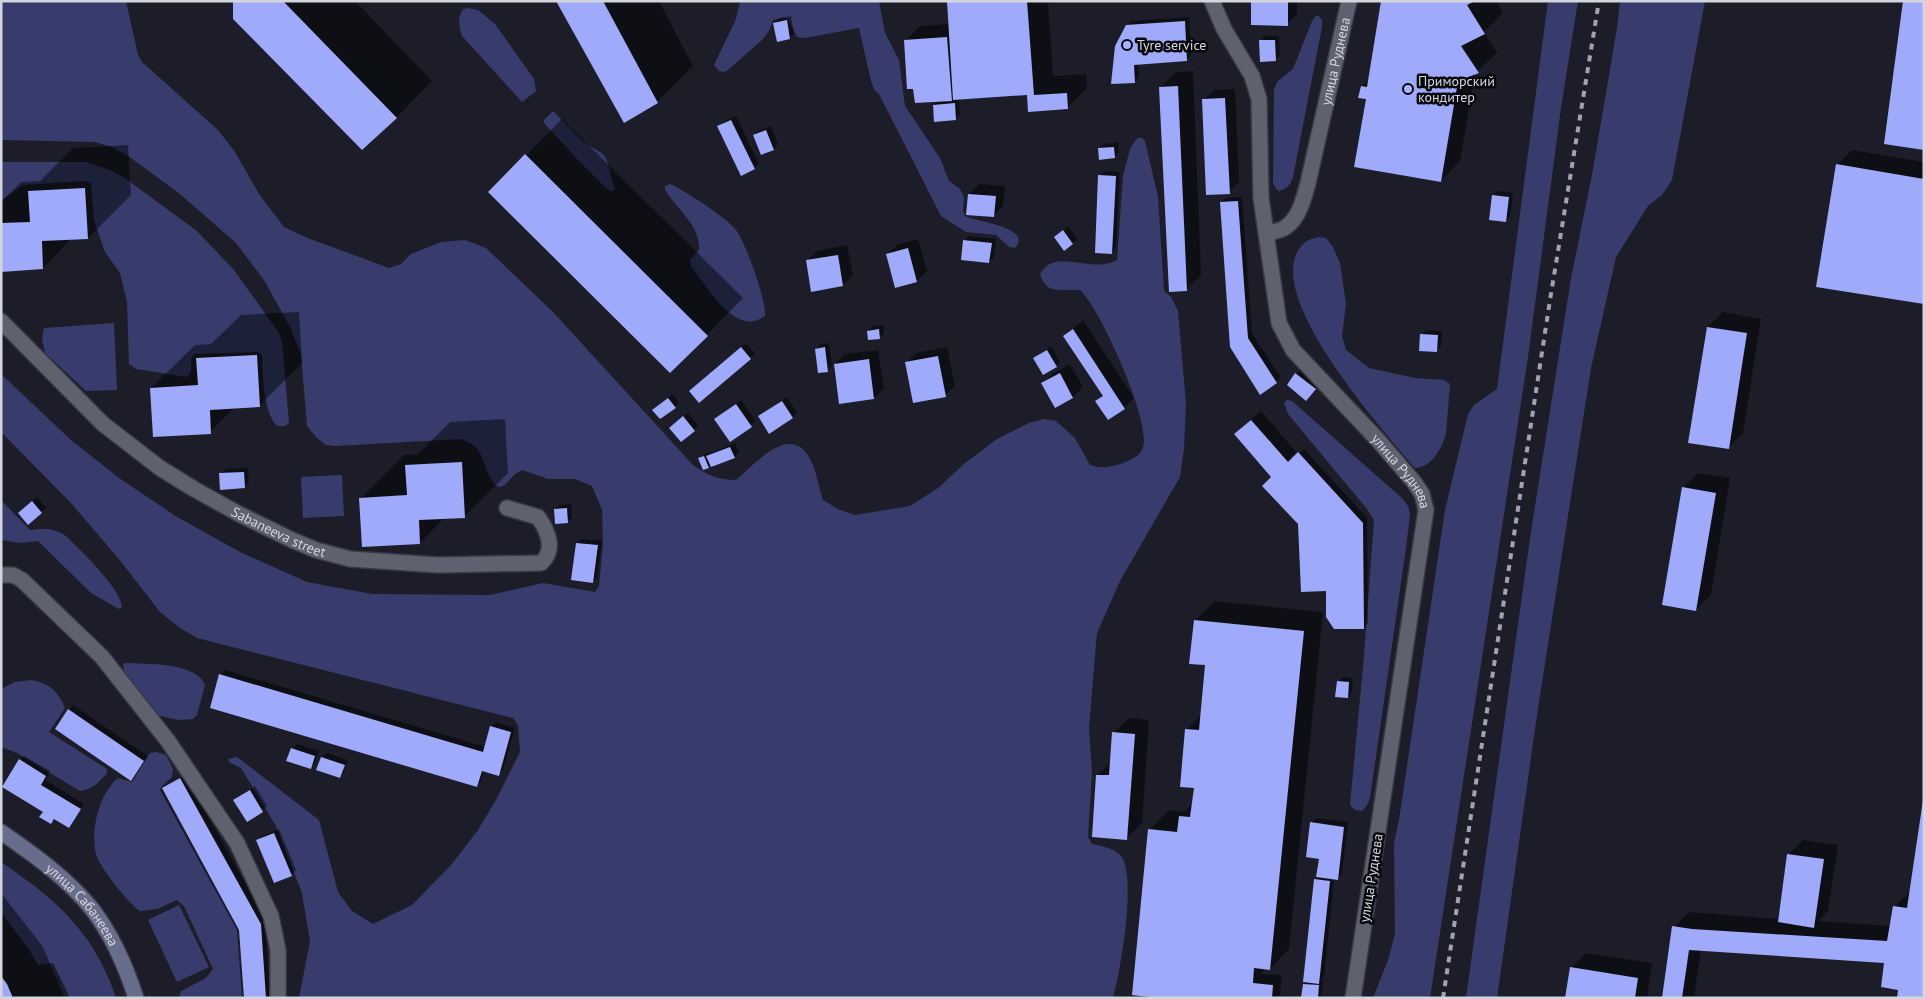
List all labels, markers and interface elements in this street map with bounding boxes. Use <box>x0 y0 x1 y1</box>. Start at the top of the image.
street label: улица Руднева <box>1317 15 1354 107</box>
place label: Tyre service <box>1137 36 1206 54</box>
marker: Tyre service <box>1121 39 1133 51</box>
place label: Приморский кондитер <box>1418 72 1495 106</box>
marker: Приморский кондитер <box>1402 83 1414 95</box>
street label: улица Руднева <box>1368 430 1434 510</box>
street label: Sabaneeva street <box>228 503 328 561</box>
street label: улица Руднева <box>1355 832 1387 924</box>
street label: улица Сабанеева <box>42 859 123 949</box>

